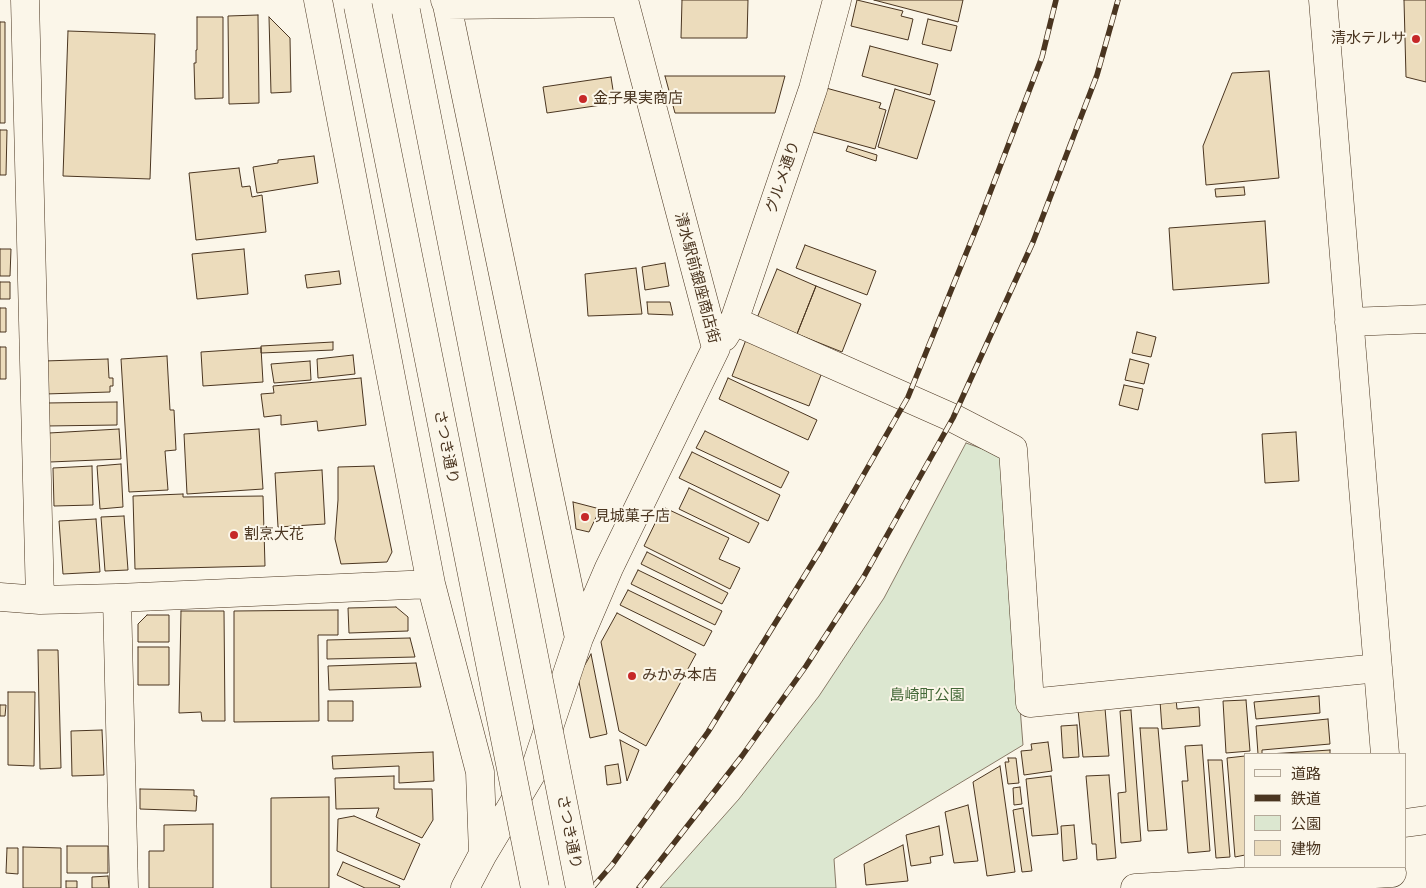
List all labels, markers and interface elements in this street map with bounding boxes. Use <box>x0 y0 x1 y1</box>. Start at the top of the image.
place label: 清水テルサ <box>1331 30 1406 48</box>
marker: 清水テルサ <box>1410 33 1422 45</box>
place label: 金子果実商店 <box>593 90 683 108</box>
marker: 金子果実商店 <box>577 93 589 105</box>
street label: グルメ通り <box>762 139 804 215</box>
street label: 清水駅前銀座商店街 <box>671 210 723 346</box>
street label: さつき通り <box>430 408 462 486</box>
place label: 見城菓子店 <box>595 508 670 526</box>
marker: 見城菓子店 <box>579 511 591 523</box>
place label: 割烹大花 <box>244 526 304 544</box>
marker: 割烹大花 <box>228 529 240 541</box>
place label: みかみ本店 <box>642 667 717 685</box>
marker: みかみ本店 <box>626 670 638 682</box>
park label: 島崎町公園 <box>890 687 964 705</box>
legend <box>1244 753 1406 868</box>
text: 道路 <box>1291 765 1321 783</box>
text: 鉄道 <box>1291 790 1321 808</box>
street label: さつき通り <box>553 793 585 871</box>
text: 公園 <box>1291 815 1321 833</box>
text: 建物 <box>1291 840 1321 858</box>

